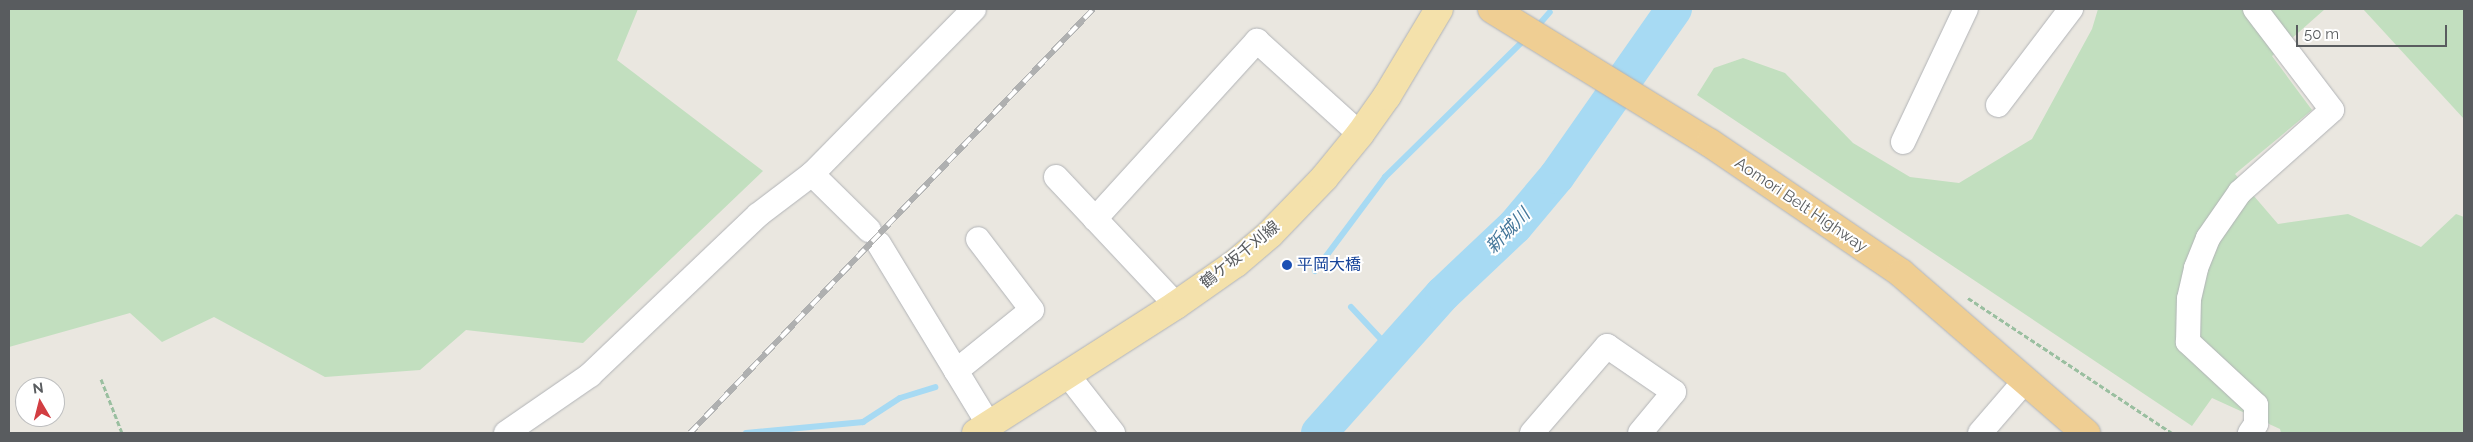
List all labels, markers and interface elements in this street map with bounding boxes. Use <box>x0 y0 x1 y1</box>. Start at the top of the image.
scale bar <box>2298 15 2449 47</box>
text: 50 m <box>2304 25 2339 43</box>
street label: Aomori Belt Highway <box>1731 154 1871 256</box>
water label: 新城川 <box>1481 204 1535 258</box>
street label: 鶴ケ坂千刈線 <box>1197 217 1283 293</box>
place label: 平岡大橋 <box>1297 255 1361 275</box>
marker: 平岡大橋 <box>1281 259 1293 271</box>
north arrow <box>15 377 65 427</box>
text: N <box>32 379 44 397</box>

